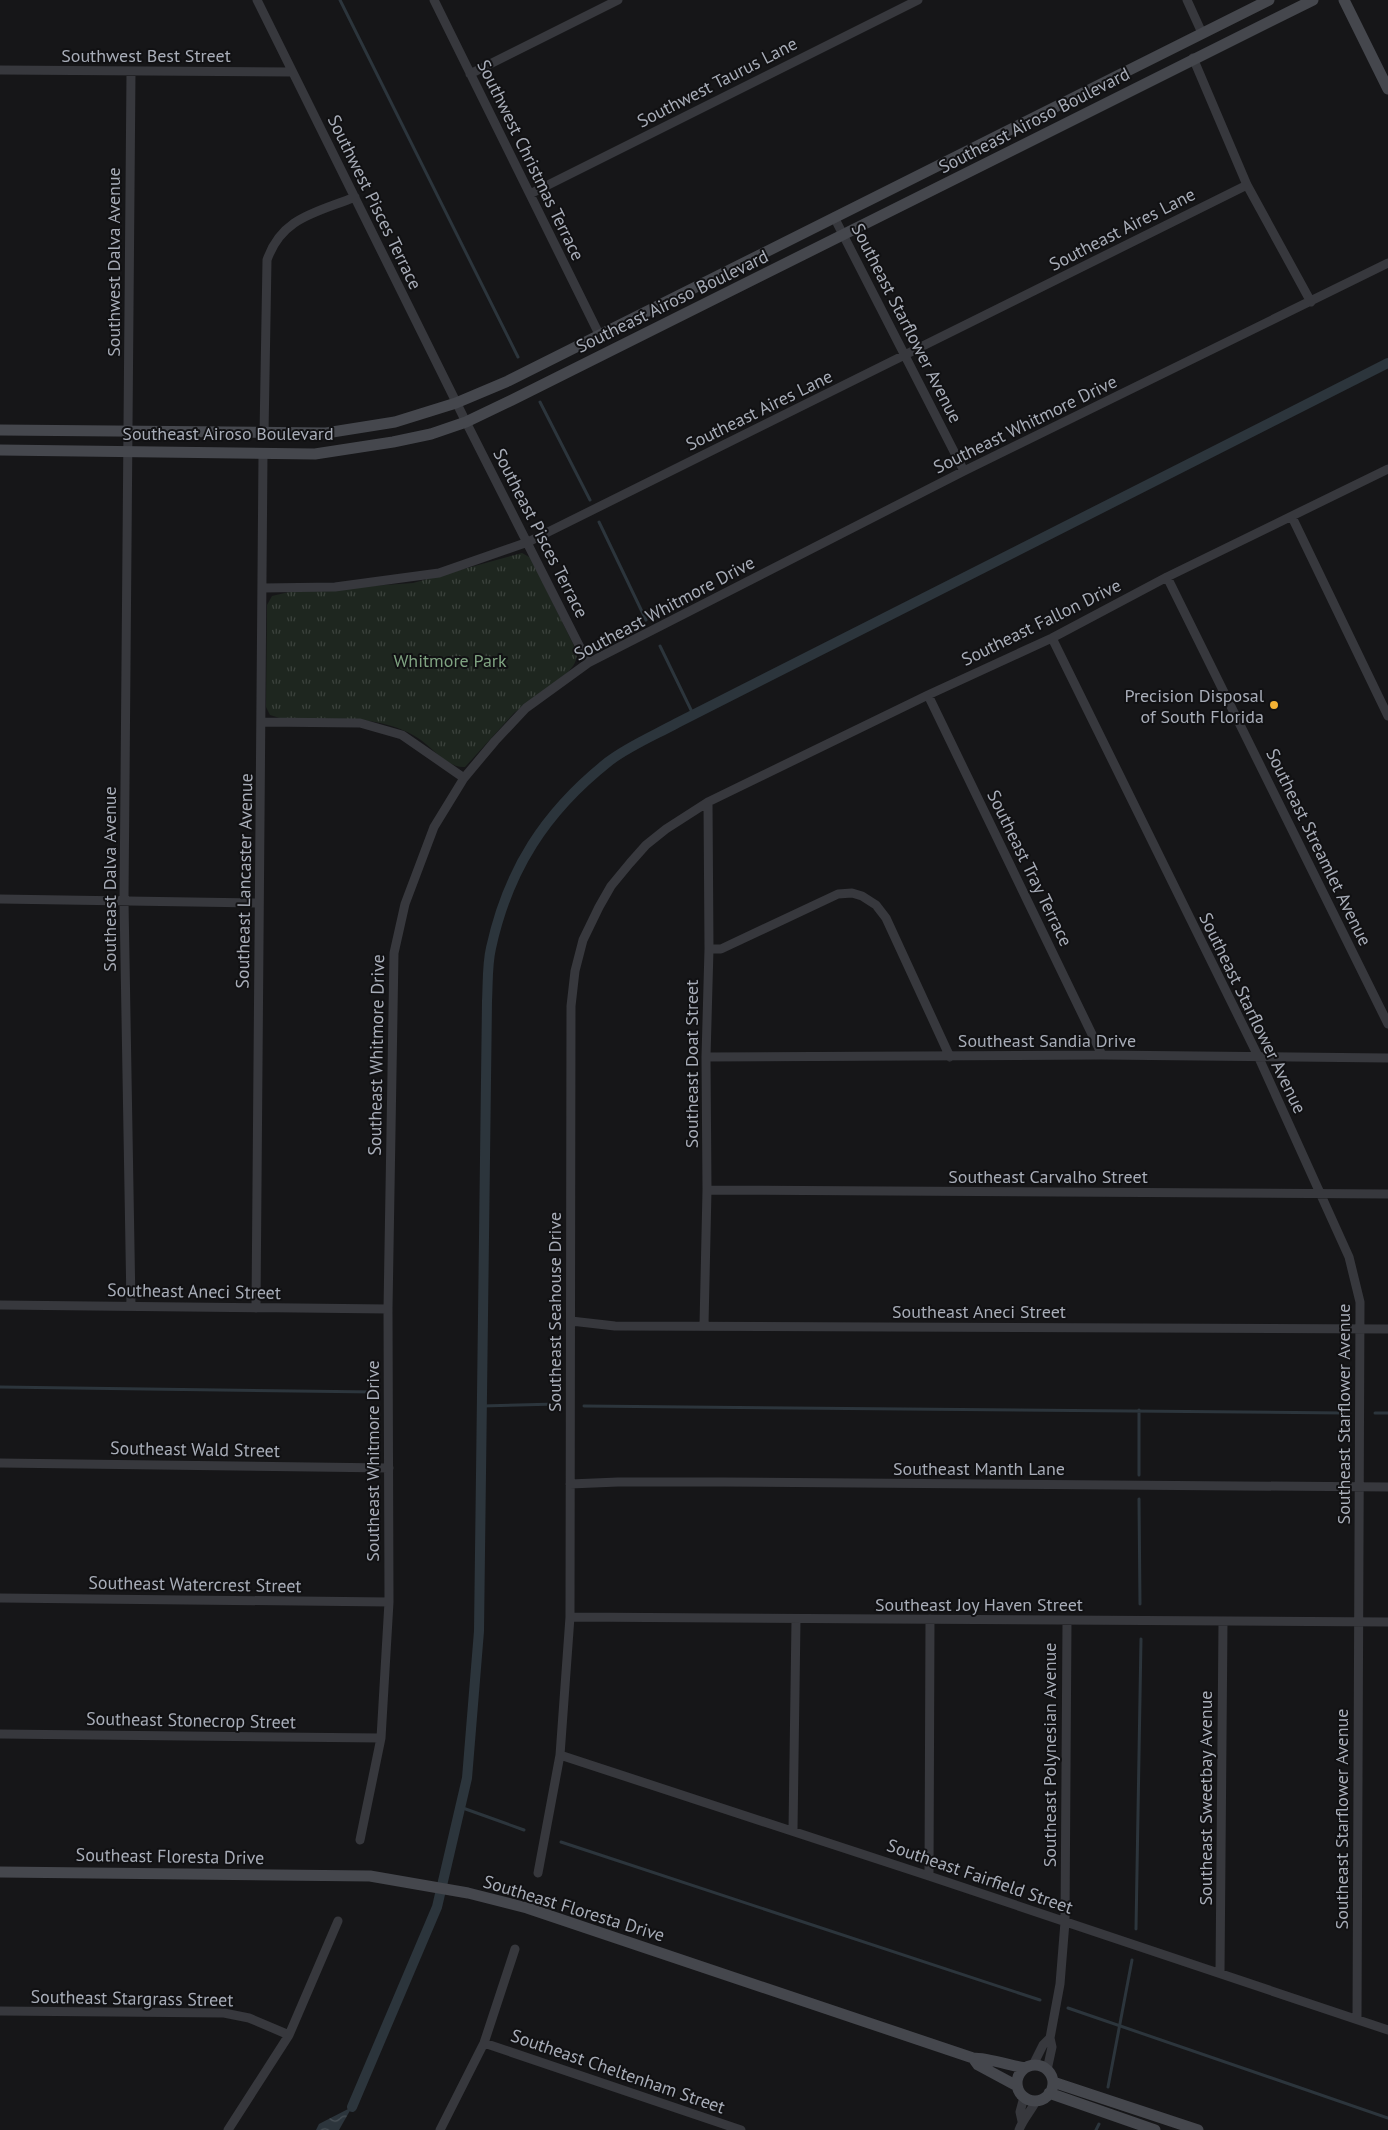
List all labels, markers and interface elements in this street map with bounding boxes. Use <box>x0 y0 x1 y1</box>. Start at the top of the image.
street label: Southwest Taurus Lane <box>633 32 801 132</box>
street label: Southwest Best Street <box>61 44 231 67</box>
street label: Southwest Christmas Terrace <box>472 56 590 264</box>
street label: Southeast Airoso Boulevard <box>935 62 1133 178</box>
street label: Southwest Pisces Terrace <box>323 111 427 293</box>
street label: Southwest Dalva Avenue <box>102 167 125 357</box>
street label: Southeast Aires Lane <box>1045 182 1199 276</box>
street label: Southeast Starflower Avenue <box>847 219 967 427</box>
street label: Southeast Airoso Boulevard <box>572 244 772 358</box>
street label: Southeast Aires Lane <box>682 364 836 456</box>
street label: Southeast Whitmore Drive <box>929 370 1121 478</box>
street label: Southeast Airoso Boulevard <box>122 422 334 445</box>
street label: Southeast Pisces Terrace <box>488 444 594 622</box>
street label: Southeast Whitmore Drive <box>570 551 758 665</box>
street label: Southeast Fallon Drive <box>957 573 1125 671</box>
park label: Whitmore Park <box>393 649 507 672</box>
place label: Precision Disposal of South Florida <box>1125 684 1265 728</box>
marker: Precision Disposal of South Florida <box>1268 699 1280 711</box>
street label: Southeast Streamlet Avenue <box>1261 745 1377 949</box>
street label: Southeast Lancaster Avenue <box>231 773 257 989</box>
street label: Southeast Dalva Avenue <box>98 786 121 972</box>
street label: Southeast Tray Terrace <box>982 786 1078 950</box>
street label: Southeast Starflower Avenue <box>1194 909 1312 1117</box>
street label: Southeast Whitmore Drive <box>363 954 389 1156</box>
street label: Southeast Doat Street <box>680 980 703 1148</box>
street label: Southeast Sandia Drive <box>958 1029 1136 1052</box>
street label: Southeast Carvalho Street <box>948 1165 1148 1188</box>
street label: Southeast Seahouse Drive <box>543 1212 566 1412</box>
street label: Southeast Aneci Street <box>107 1278 281 1304</box>
street label: Southeast Aneci Street <box>892 1300 1066 1323</box>
street label: Southeast Starflower Avenue <box>1332 1304 1355 1524</box>
street label: Southeast Whitmore Drive <box>361 1360 384 1562</box>
street label: Southeast Wald Street <box>110 1436 280 1462</box>
street label: Southeast Manth Lane <box>893 1457 1065 1480</box>
street label: Southeast Watercrest Street <box>88 1571 302 1597</box>
street label: Southeast Joy Haven Street <box>875 1593 1083 1616</box>
street label: Southeast Polynesian Avenue <box>1038 1643 1061 1867</box>
street label: Southeast Sweetbay Avenue <box>1194 1690 1217 1906</box>
street label: Southeast Stonecrop Street <box>86 1707 296 1733</box>
street label: Southeast Starflower Avenue <box>1330 1709 1353 1929</box>
street label: Southeast Fairfield Street <box>884 1833 1076 1919</box>
street label: Southeast Floresta Drive <box>75 1843 265 1869</box>
street label: Southeast Floresta Drive <box>480 1869 668 1947</box>
street label: Southeast Stargrass Street <box>30 1985 234 2011</box>
street label: Southeast Cheltenham Street <box>508 2024 728 2118</box>

